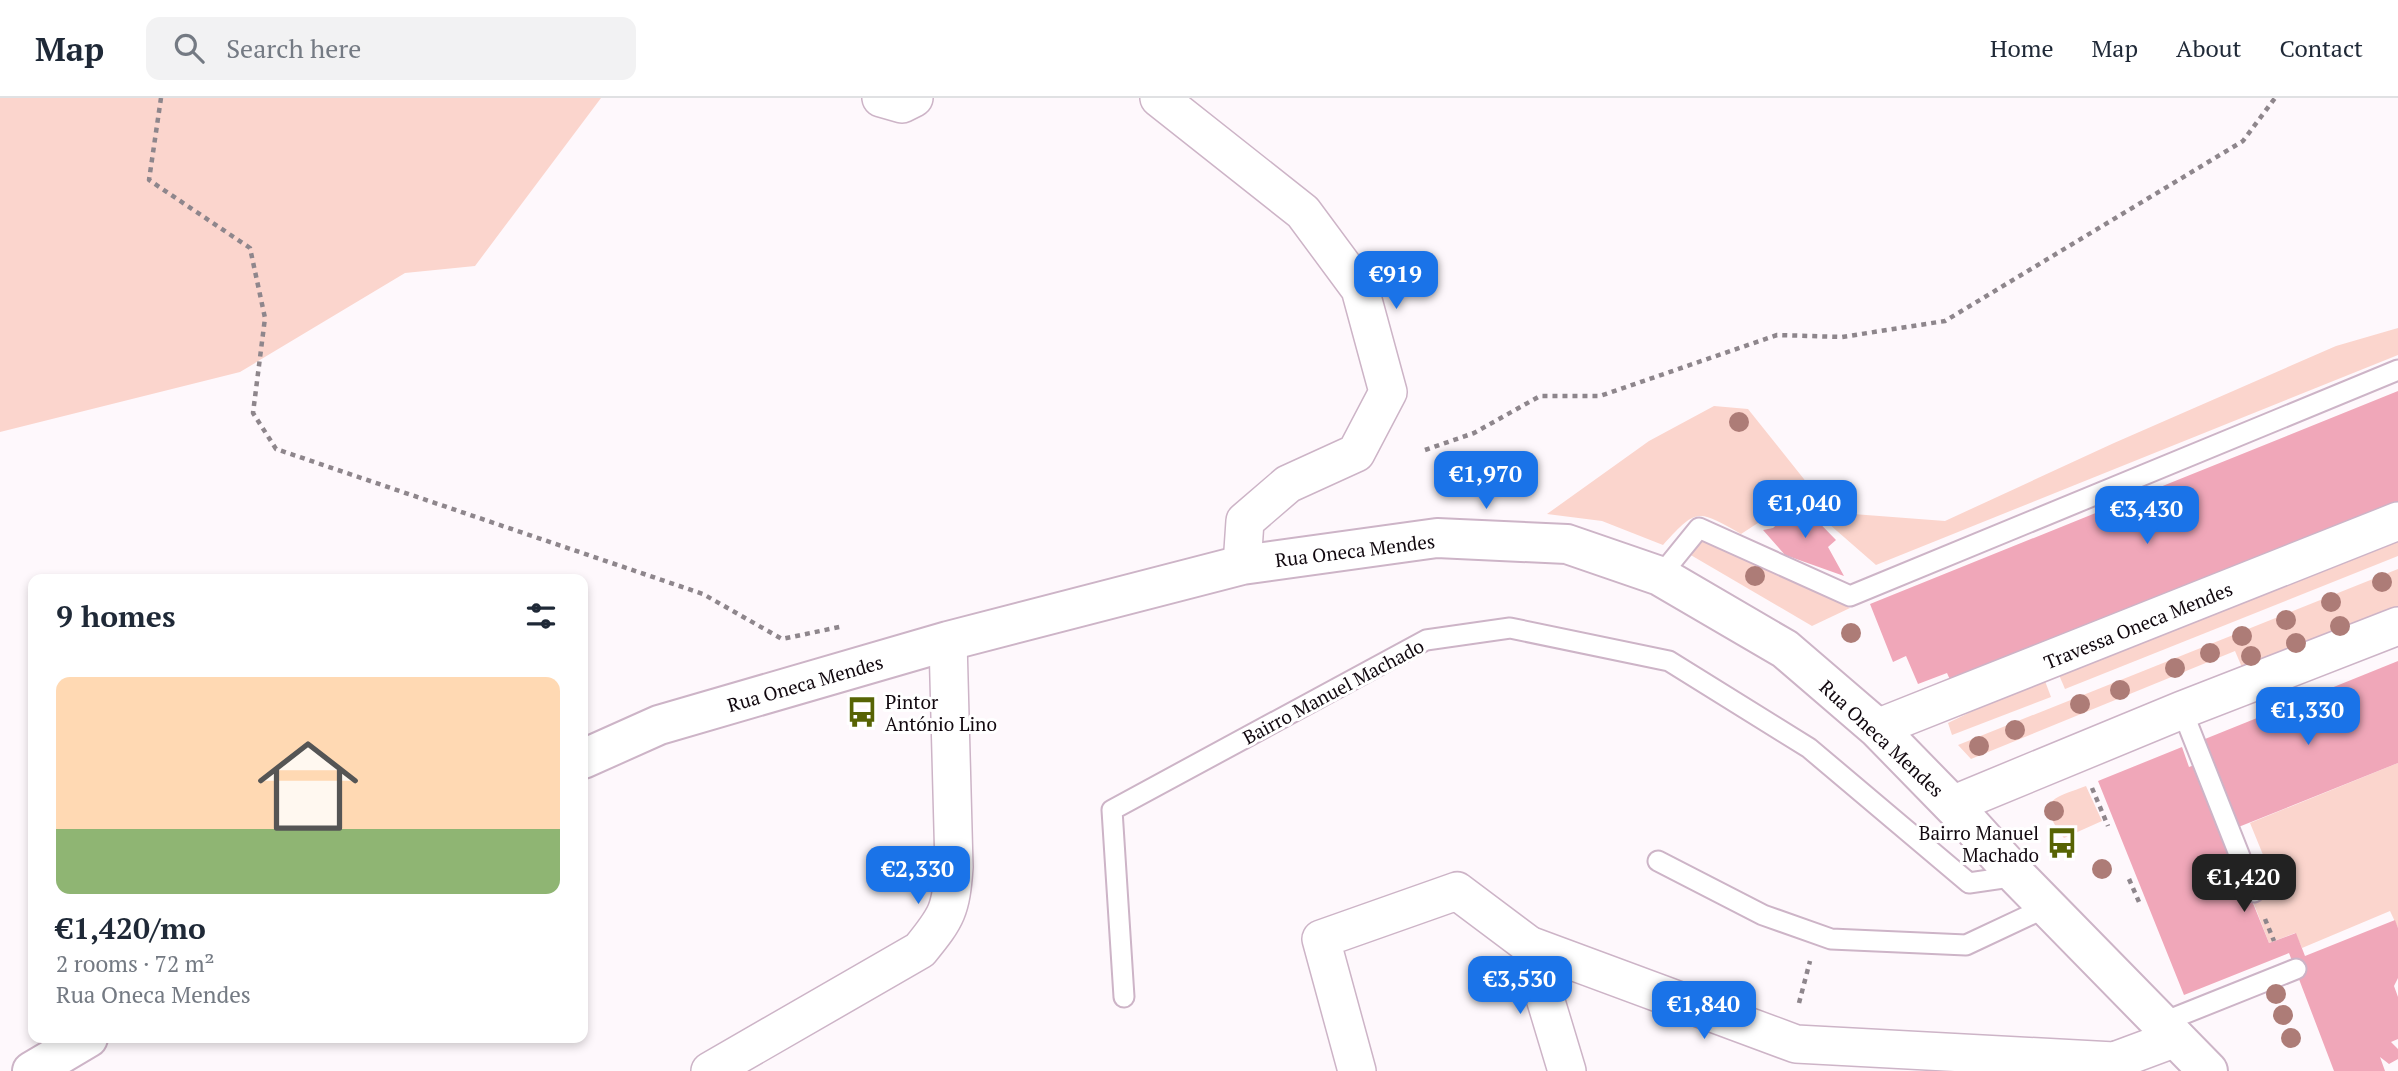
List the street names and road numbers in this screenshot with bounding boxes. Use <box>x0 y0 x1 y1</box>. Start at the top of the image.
street label: Rua Oneca Mendes <box>1274 528 1436 572</box>
street label: Travessa Oneca Mendes <box>2040 576 2236 674</box>
street label: Bairro Manuel Machado <box>1238 633 1428 749</box>
street label: Rua Oneca Mendes <box>724 649 886 717</box>
street label: Rua Oneca Mendes <box>1815 674 1949 802</box>

